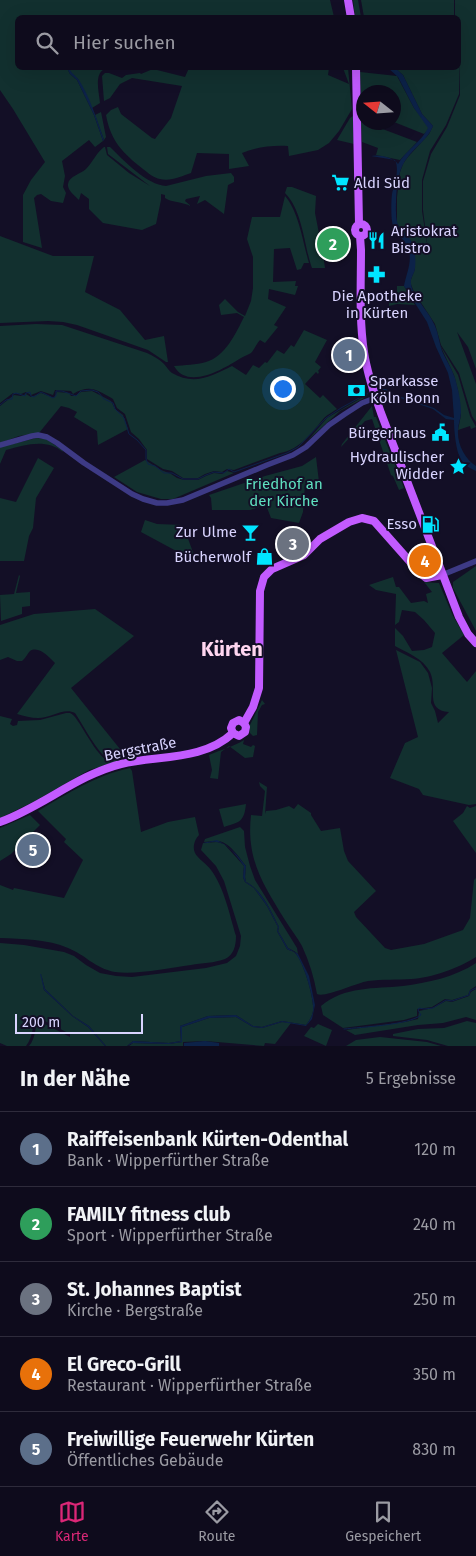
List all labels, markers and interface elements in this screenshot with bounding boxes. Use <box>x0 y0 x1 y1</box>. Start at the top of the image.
search box <box>15 15 461 70</box>
icon: search <box>33 29 61 57</box>
text: Hier suchen <box>73 31 176 54</box>
north arrow <box>356 85 401 130</box>
supermarket icon: Aldi Süd <box>330 173 350 193</box>
place label: Aldi Süd <box>354 174 410 192</box>
place label: Aristokrat Bistro <box>391 222 458 257</box>
pin: 2 <box>317 225 349 263</box>
restaurant icon: Aristokrat Bistro <box>367 230 387 250</box>
pharmacy icon: Die Apotheke in Kürten <box>367 265 387 285</box>
place label: Die Apotheke in Kürten <box>332 287 422 322</box>
pin: 1 <box>333 336 365 374</box>
place label: Sparkasse Köln Bonn <box>370 372 440 407</box>
your location <box>270 376 296 402</box>
bank icon: Sparkasse Köln Bonn <box>346 380 366 400</box>
public building icon: Bürgerhaus <box>430 423 450 443</box>
place label: Bürgerhaus <box>348 424 426 442</box>
place label: Hydraulischer Widder <box>350 448 444 483</box>
place icon: Hydraulischer Widder <box>448 456 468 476</box>
park label: Friedhof an der Kirche <box>245 475 323 510</box>
fuel station icon: Esso <box>421 514 441 534</box>
place label: Esso <box>386 515 417 533</box>
bar icon: Zur Ulme <box>241 522 261 542</box>
place label: Zur Ulme <box>176 523 237 541</box>
pin: 3 <box>277 525 309 563</box>
pin: 4 <box>409 542 441 580</box>
shop icon: Bücherwolf <box>255 547 275 567</box>
place label: Bücherwolf <box>174 548 252 566</box>
district label: Kürten <box>201 637 263 661</box>
street label: Bergstraße <box>102 733 178 765</box>
pin: 5 <box>17 831 49 869</box>
scale bar <box>15 1011 142 1034</box>
text: 200 m <box>22 1014 60 1031</box>
text: In der Nähe <box>20 1066 130 1092</box>
text: 5 Ergebnisse <box>366 1069 456 1088</box>
text: Raiffeisenbank Kürten-Odenthal <box>67 1128 348 1151</box>
text: 1 <box>32 1140 40 1159</box>
text: 120 m <box>414 1140 456 1159</box>
text: Bank · Wipperfürther Straße <box>67 1151 269 1170</box>
text: FAMILY fitness club <box>67 1203 231 1226</box>
text: 2 <box>32 1215 40 1234</box>
text: 240 m <box>413 1215 456 1234</box>
text: Sport · Wipperfürther Straße <box>67 1226 273 1245</box>
text: St. Johannes Baptist <box>67 1278 242 1301</box>
text: 3 <box>32 1290 40 1309</box>
text: 250 m <box>413 1290 456 1309</box>
text: Kirche · Bergstraße <box>67 1301 203 1320</box>
text: El Greco-Grill <box>67 1353 181 1376</box>
text: 4 <box>31 1365 41 1384</box>
text: 350 m <box>413 1365 456 1384</box>
text: Restaurant · Wipperfürther Straße <box>67 1376 312 1395</box>
text: Freiwillige Feuerwehr Kürten <box>67 1428 314 1451</box>
text: 5 <box>32 1440 40 1459</box>
text: 830 m <box>412 1440 456 1459</box>
text: Öffentliches Gebäude <box>67 1451 223 1470</box>
tab: Karte <box>55 1498 89 1545</box>
tab: Route <box>198 1498 235 1545</box>
tab: Gespeichert <box>345 1498 421 1545</box>

